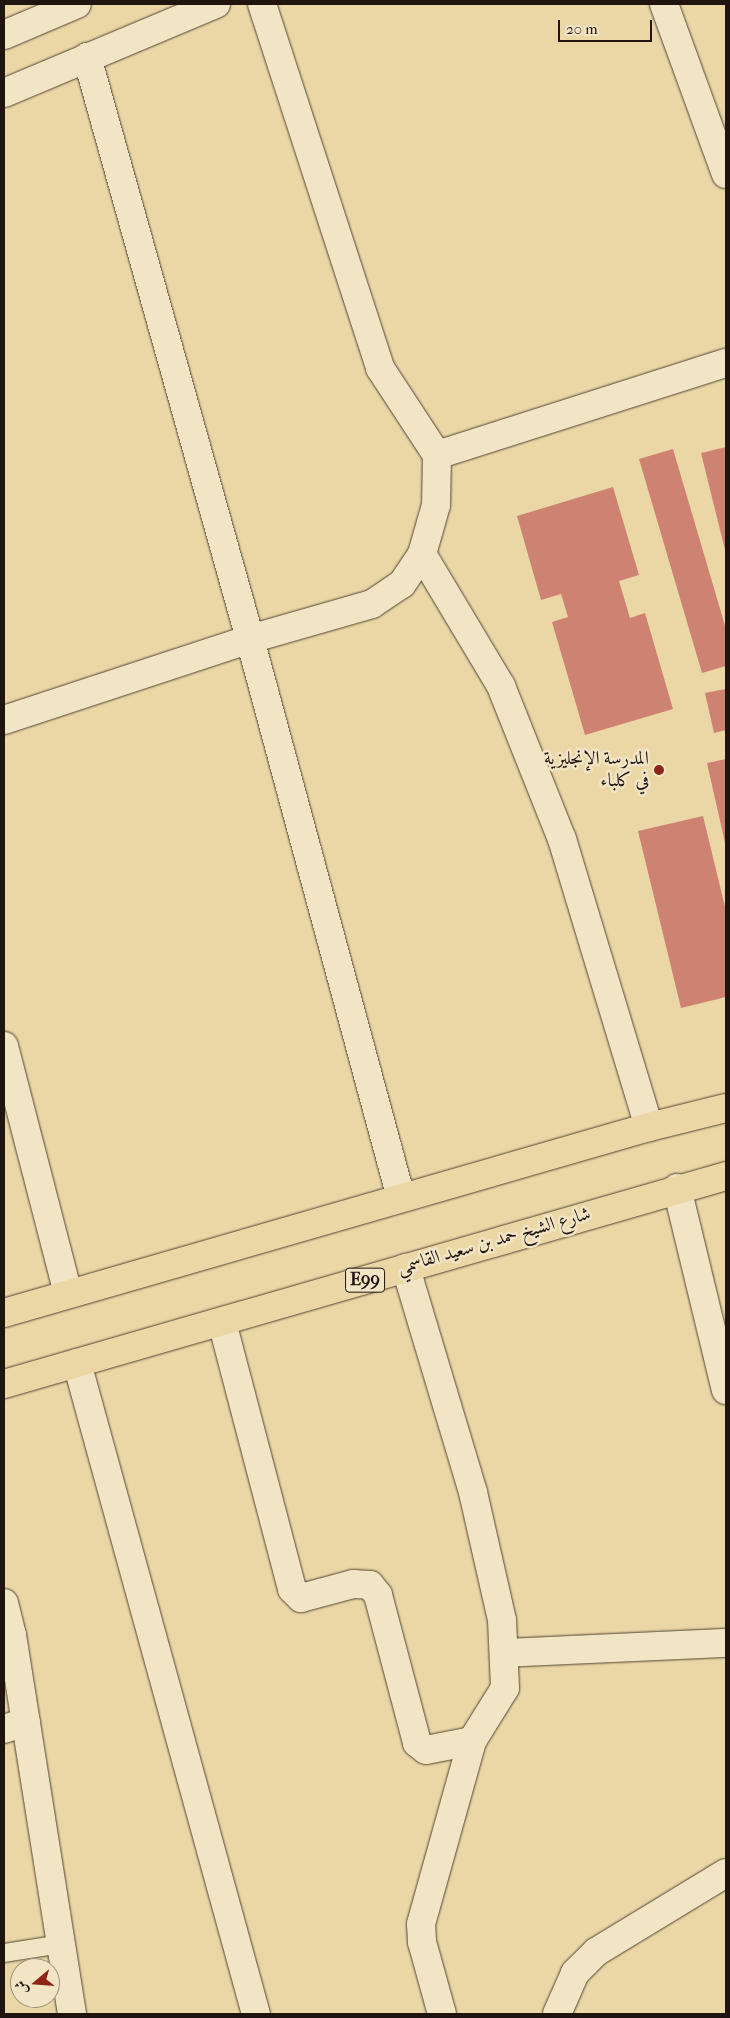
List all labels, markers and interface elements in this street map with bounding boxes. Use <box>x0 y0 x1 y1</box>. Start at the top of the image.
scale bar <box>560 10 654 42</box>
text: 20 m <box>566 20 598 38</box>
place label: المدرسة الإنجليزية في كلباء <box>544 748 649 792</box>
marker: المدرسة الإنجليزية في كلباء <box>653 764 665 776</box>
street label: شارع الشيخ حمد بن سعيد القاسمي <box>395 1202 593 1280</box>
road number: E99 <box>345 1264 385 1296</box>
north arrow <box>10 1958 60 2008</box>
text: ش <box>11 1978 31 1997</box>

